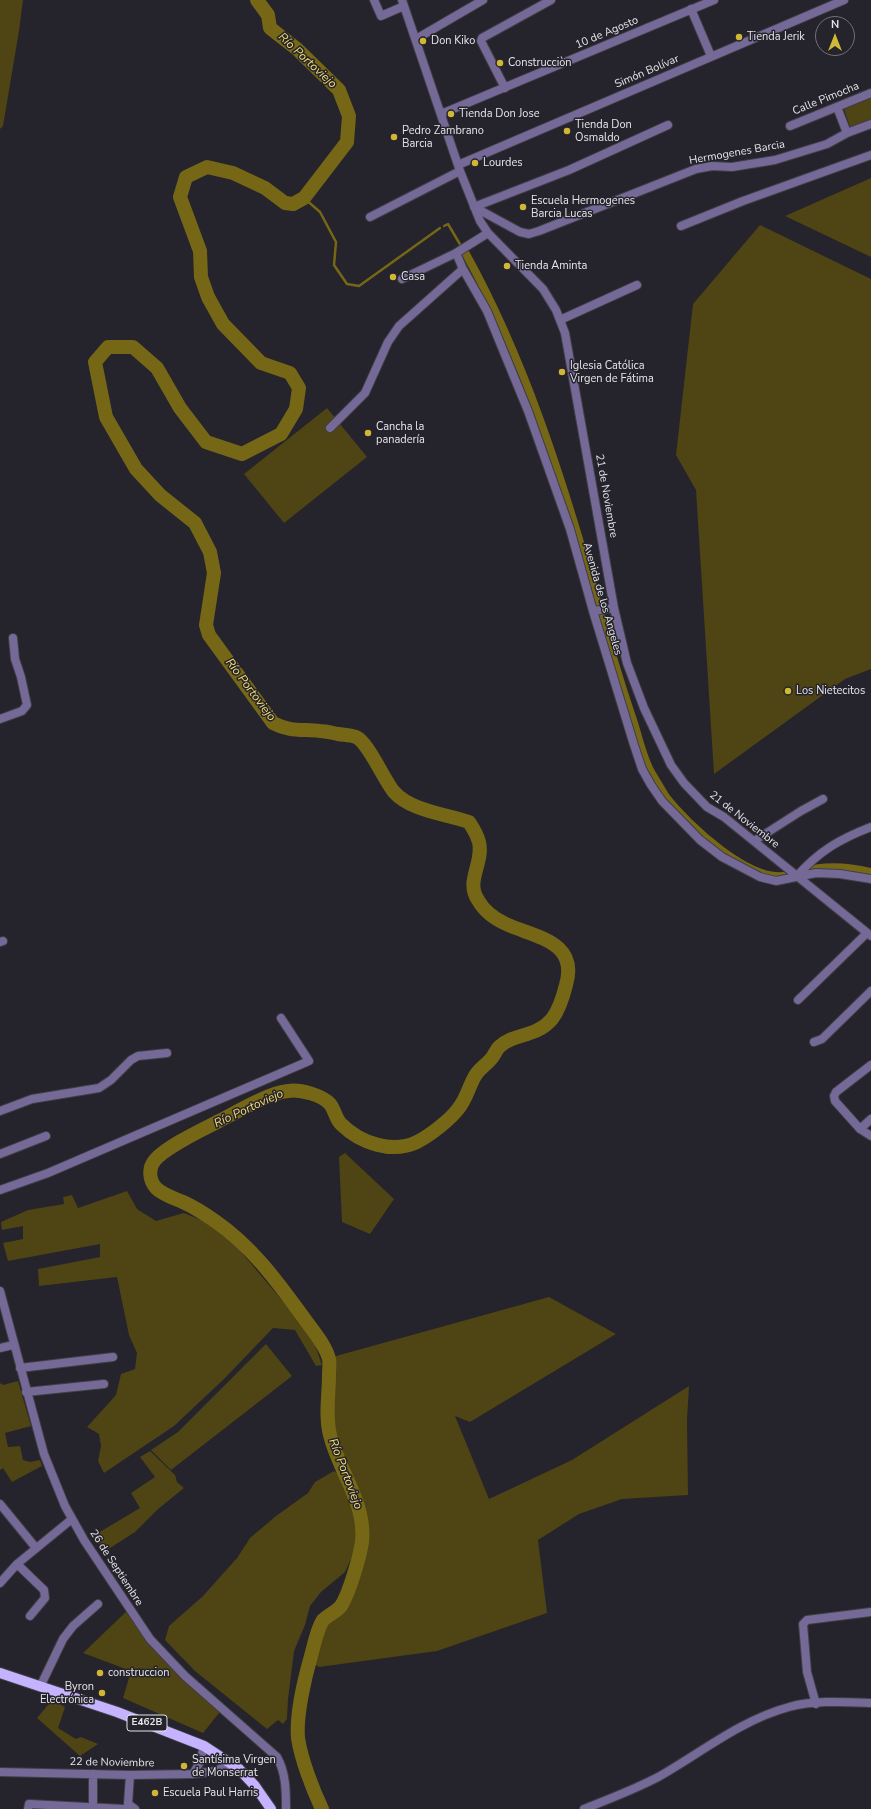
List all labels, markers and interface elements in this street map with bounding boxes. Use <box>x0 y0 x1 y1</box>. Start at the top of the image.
street label: 10 de Agosto <box>574 14 640 52</box>
north arrow <box>815 16 855 56</box>
text: N <box>831 17 839 32</box>
water label: Río Portoviejo <box>275 30 339 92</box>
place label: Tienda Jerik <box>747 30 805 44</box>
marker: Tienda Jerik <box>734 32 744 42</box>
place label: Don Kiko <box>431 34 475 48</box>
marker: Don Kiko <box>418 36 428 46</box>
street label: Simón Bolívar <box>613 53 681 91</box>
place label: Construcciòn <box>508 56 572 70</box>
marker: Construcciòn <box>495 58 505 68</box>
street label: Calle Pimocha <box>791 80 861 118</box>
place label: Tienda Don Jose <box>459 107 540 121</box>
marker: Tienda Don Jose <box>446 109 456 119</box>
place label: Tienda Don Osmaldo <box>575 118 632 144</box>
place label: Pedro Zambrano Barcia <box>402 124 484 150</box>
marker: Tienda Don Osmaldo <box>562 126 572 136</box>
marker: Pedro Zambrano Barcia <box>389 132 399 142</box>
street label: Hermogenes Barcia <box>688 138 786 168</box>
place label: Lourdes <box>483 156 523 170</box>
marker: Lourdes <box>470 158 480 168</box>
place label: Escuela Hermogenes Barcia Lucas <box>531 194 635 220</box>
marker: Escuela Hermogenes Barcia Lucas <box>518 202 528 212</box>
place label: Tienda Aminta <box>515 259 587 273</box>
marker: Tienda Aminta <box>502 261 512 271</box>
place label: Casa <box>401 270 425 284</box>
marker: Casa <box>388 272 398 282</box>
place label: Iglesia Católica Virgen de Fátima <box>570 359 654 385</box>
marker: Iglesia Católica Virgen de Fátima <box>557 367 567 377</box>
place label: Cancha la panadería <box>376 420 425 446</box>
marker: Cancha la panadería <box>363 428 373 438</box>
street label: 21 de Noviembre <box>592 453 620 539</box>
street label: Avenida de los Angeles <box>580 541 624 657</box>
water label: Río Portoviejo <box>222 656 278 724</box>
place label: Los Nietecitos <box>796 684 865 698</box>
marker: Los Nietecitos <box>783 686 793 696</box>
street label: 21 de Noviembre <box>706 789 782 851</box>
water label: Río Portoviejo <box>212 1087 286 1131</box>
water label: Río Portoviejo <box>325 1437 365 1511</box>
street label: 26 de Septiembre <box>87 1528 145 1608</box>
place label: construccion <box>108 1666 170 1680</box>
marker: construccion <box>95 1668 105 1678</box>
place label: Byron Electrónica <box>40 1680 94 1706</box>
marker: Byron Electrónica <box>97 1688 107 1698</box>
road number: E462B <box>127 1715 167 1731</box>
place label: Santísima Virgen de Monserrat <box>192 1753 276 1779</box>
street label: 22 de Noviembre <box>69 1756 155 1770</box>
marker: Santísima Virgen de Monserrat <box>179 1761 189 1771</box>
place label: Escuela Paul Harris <box>163 1786 258 1800</box>
marker: Escuela Paul Harris <box>150 1788 160 1798</box>

